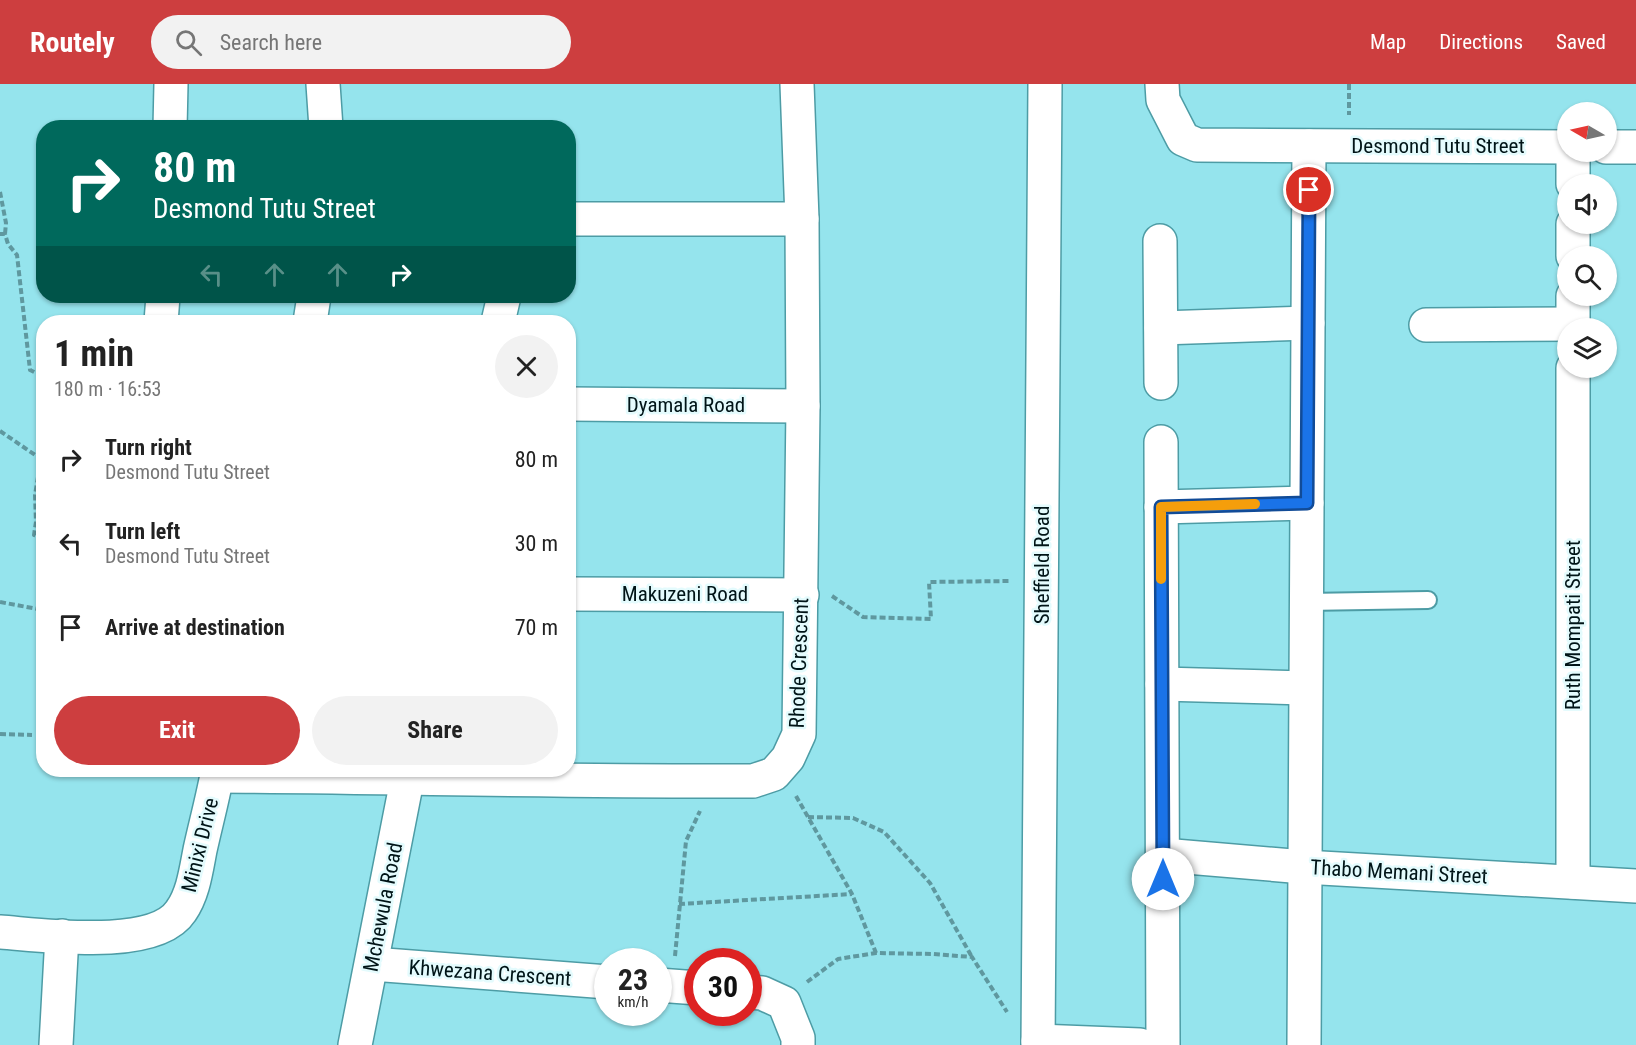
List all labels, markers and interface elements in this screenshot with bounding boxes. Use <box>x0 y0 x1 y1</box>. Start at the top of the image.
search box <box>151 15 571 69</box>
text: Routely <box>30 26 115 59</box>
icon: search <box>172 26 205 59</box>
text: Search here <box>220 30 322 55</box>
text: Map <box>1370 30 1406 54</box>
text: Directions <box>1439 30 1523 54</box>
text: Saved <box>1556 30 1606 54</box>
north arrow <box>1557 102 1617 162</box>
map controls <box>1557 102 1617 378</box>
street label: Desmond Tutu Street <box>1351 134 1525 158</box>
text: 80 m <box>153 143 236 192</box>
icon: right <box>54 144 132 222</box>
pin <box>1283 164 1334 215</box>
icon: arrive <box>1292 173 1325 206</box>
button: sound <box>1557 174 1617 234</box>
text: Desmond Tutu Street <box>153 193 376 225</box>
button: search <box>1557 246 1617 306</box>
icon: left <box>195 258 228 291</box>
icon: ahead <box>258 258 291 291</box>
icon: ahead <box>321 258 354 291</box>
icon: right <box>384 258 417 291</box>
button: layers <box>1557 318 1617 378</box>
text: 1 min <box>54 333 134 375</box>
button: close <box>495 335 558 398</box>
text: 180 m · 16:53 <box>54 377 161 401</box>
street label: Dyamala Road <box>627 393 745 417</box>
text: Turn right <box>105 435 192 460</box>
icon: right <box>54 443 87 476</box>
text: 80 m <box>515 447 558 472</box>
text: Desmond Tutu Street <box>105 460 270 484</box>
street label: Sheffield Road <box>1030 506 1054 624</box>
text: Turn left <box>105 519 180 544</box>
icon: left <box>54 527 87 560</box>
text: 30 m <box>515 531 558 556</box>
street label: Ruth Mompati Street <box>1561 540 1585 710</box>
text: Desmond Tutu Street <box>105 544 270 568</box>
street label: Makuzeni Road <box>622 582 748 606</box>
street label: Rhode Crescent <box>785 597 813 729</box>
icon: arrive <box>54 611 87 644</box>
text: Arrive at destination <box>105 615 285 640</box>
text: 70 m <box>515 615 558 640</box>
button: Exit <box>54 696 300 765</box>
button: Share <box>312 696 558 765</box>
street label: Minixi Drive <box>177 795 223 895</box>
street label: Mchewula Road <box>359 840 407 974</box>
position arrow <box>1131 847 1195 911</box>
street label: Thabo Memani Street <box>1310 855 1488 889</box>
speed limit sign: 30 <box>684 948 762 1026</box>
street label: Khwezana Crescent <box>408 955 572 991</box>
text: 23 <box>618 962 648 997</box>
text: km/h <box>618 993 648 1011</box>

